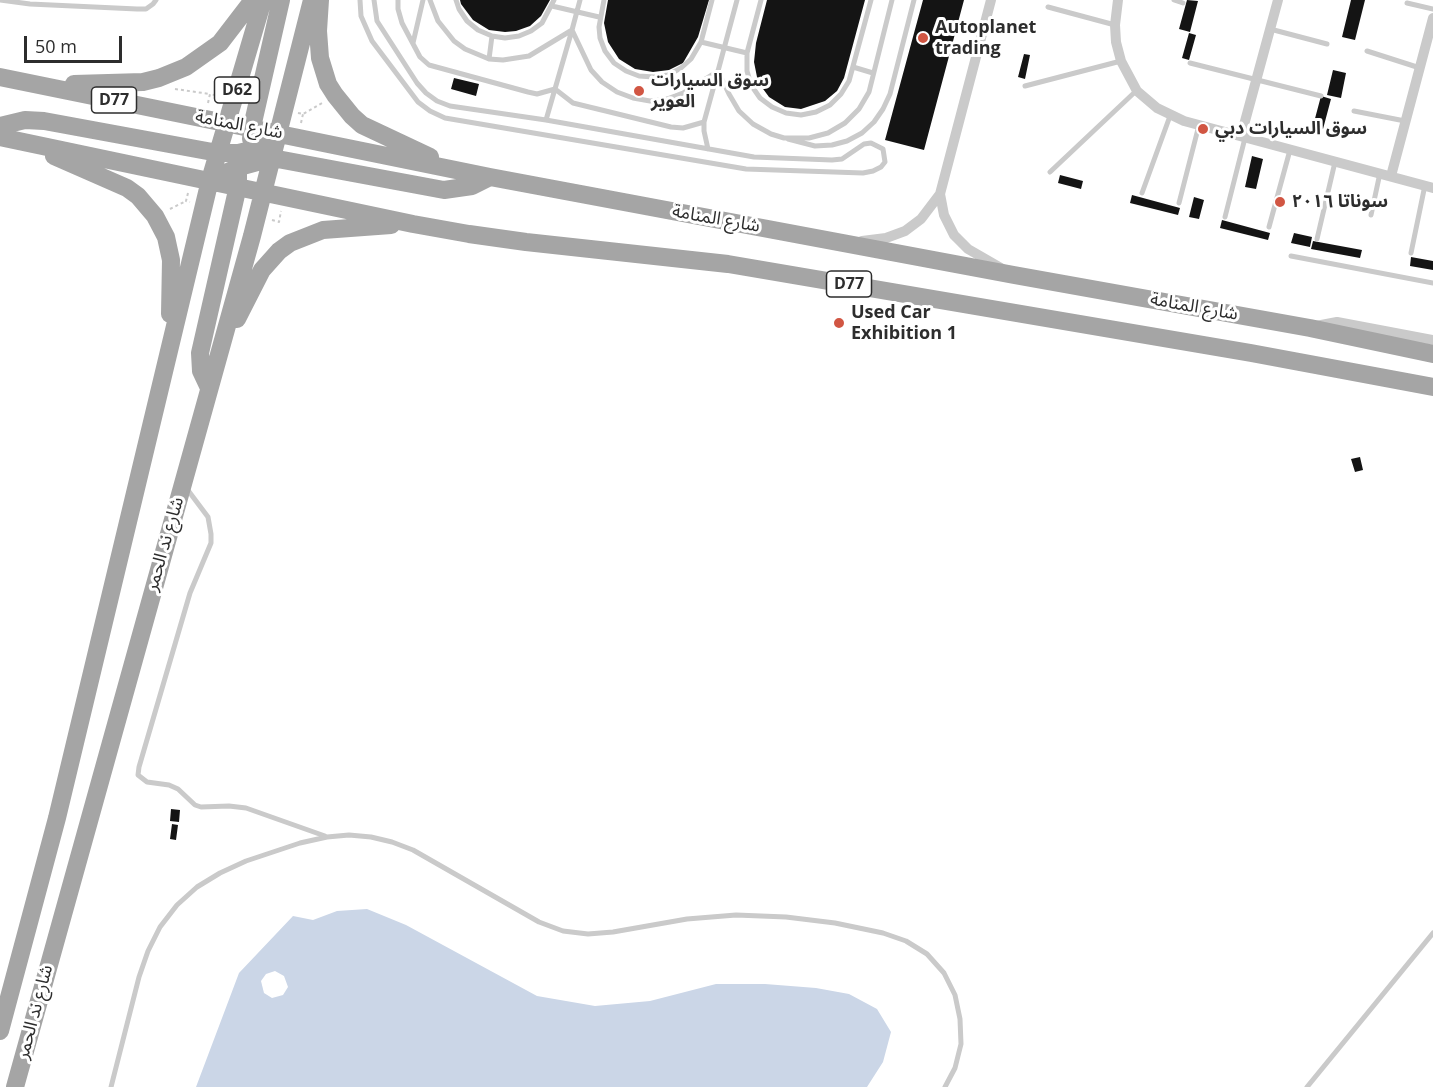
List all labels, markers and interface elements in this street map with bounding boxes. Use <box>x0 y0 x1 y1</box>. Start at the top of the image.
place label: Autoplanet trading <box>935 17 1036 60</box>
scale bar <box>27 24 124 62</box>
marker: Autoplanet trading <box>916 31 930 45</box>
text: 50 m <box>35 34 77 58</box>
place label: سوق السيارات العوير <box>651 70 769 112</box>
road number: D62 <box>214 77 260 103</box>
marker: سوق السيارات العوير <box>632 84 646 98</box>
road number: D77 <box>92 87 136 113</box>
street label: شارع المنامة <box>193 106 285 144</box>
place label: سوق السيارات دبي <box>1215 118 1367 140</box>
marker: سوق السيارات دبي <box>1196 122 1210 136</box>
place label: سوناتا ٢٠١٦ <box>1292 191 1388 213</box>
marker: سوناتا ٢٠١٦ <box>1273 195 1287 209</box>
street label: شارع المنامة <box>670 201 762 237</box>
road number: D77 <box>826 271 872 297</box>
street label: شارع المنامة <box>1148 289 1240 325</box>
place label: Used Car Exhibition 1 <box>851 302 957 344</box>
marker: Used Car Exhibition 1 <box>832 316 846 330</box>
street label: شارع ند الحمر <box>141 494 189 594</box>
street label: شارع ند الحمر <box>12 962 58 1062</box>

